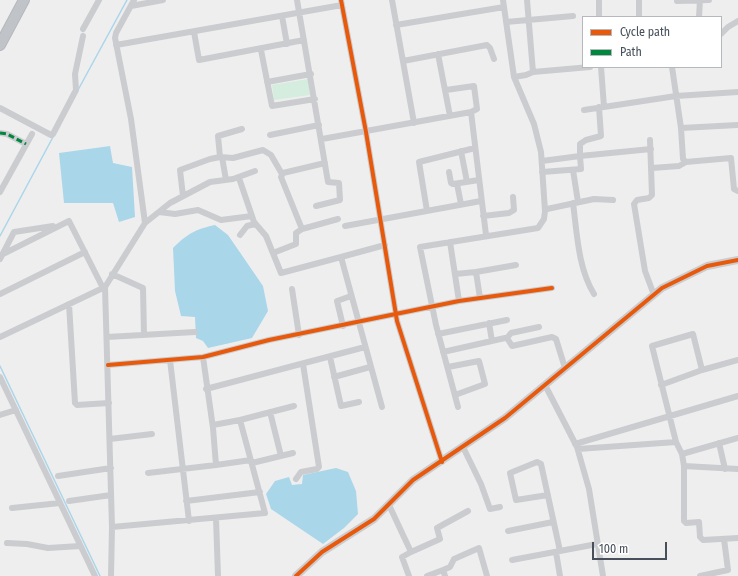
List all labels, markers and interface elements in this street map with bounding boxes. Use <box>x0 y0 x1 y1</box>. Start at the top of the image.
legend <box>582 16 722 68</box>
text: Cycle path <box>620 25 670 39</box>
text: Path <box>620 45 642 59</box>
scale bar <box>594 534 669 560</box>
text: 100 m <box>599 542 628 556</box>

